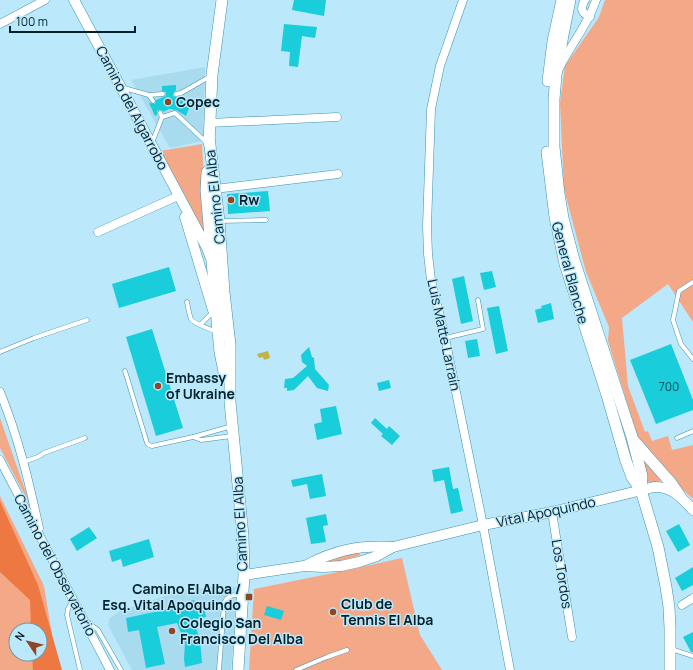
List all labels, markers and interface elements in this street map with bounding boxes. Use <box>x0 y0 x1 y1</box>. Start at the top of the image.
scale bar <box>10 8 135 34</box>
text: 100 m <box>16 13 48 30</box>
street label: Camino del Algarrobo <box>92 42 173 173</box>
place label: Copec <box>176 92 220 111</box>
marker: Copec <box>163 97 173 107</box>
street label: Camino El Alba <box>200 149 229 245</box>
place label: Rw <box>239 190 259 209</box>
marker: Rw <box>226 195 236 205</box>
street label: General Blanche <box>548 220 593 326</box>
street label: Luis Matte Larraín <box>423 277 466 393</box>
place label: Embassy of Ukraine <box>166 368 235 403</box>
house number: 700 <box>659 378 679 395</box>
marker: Embassy of Ukraine <box>153 381 163 391</box>
street label: Camino El Alba <box>228 476 251 572</box>
street label: Camino del Observatorio <box>10 490 101 639</box>
street label: Vital Apoquindo <box>494 492 597 531</box>
street label: Los Tordos <box>548 538 577 610</box>
place label: Camino El Alba / Esq. Vital Apoquindo <box>102 579 241 614</box>
marker: Camino El Alba / Esq. Vital Apoquindo <box>244 592 254 602</box>
place label: Club de Tennis El Alba <box>341 594 433 629</box>
marker: Club de Tennis El Alba <box>328 607 338 617</box>
place label: Colegio San Francisco Del Alba <box>180 613 303 648</box>
north arrow <box>8 622 48 662</box>
marker: Colegio San Francisco Del Alba <box>167 626 177 636</box>
text: N <box>11 628 28 644</box>

